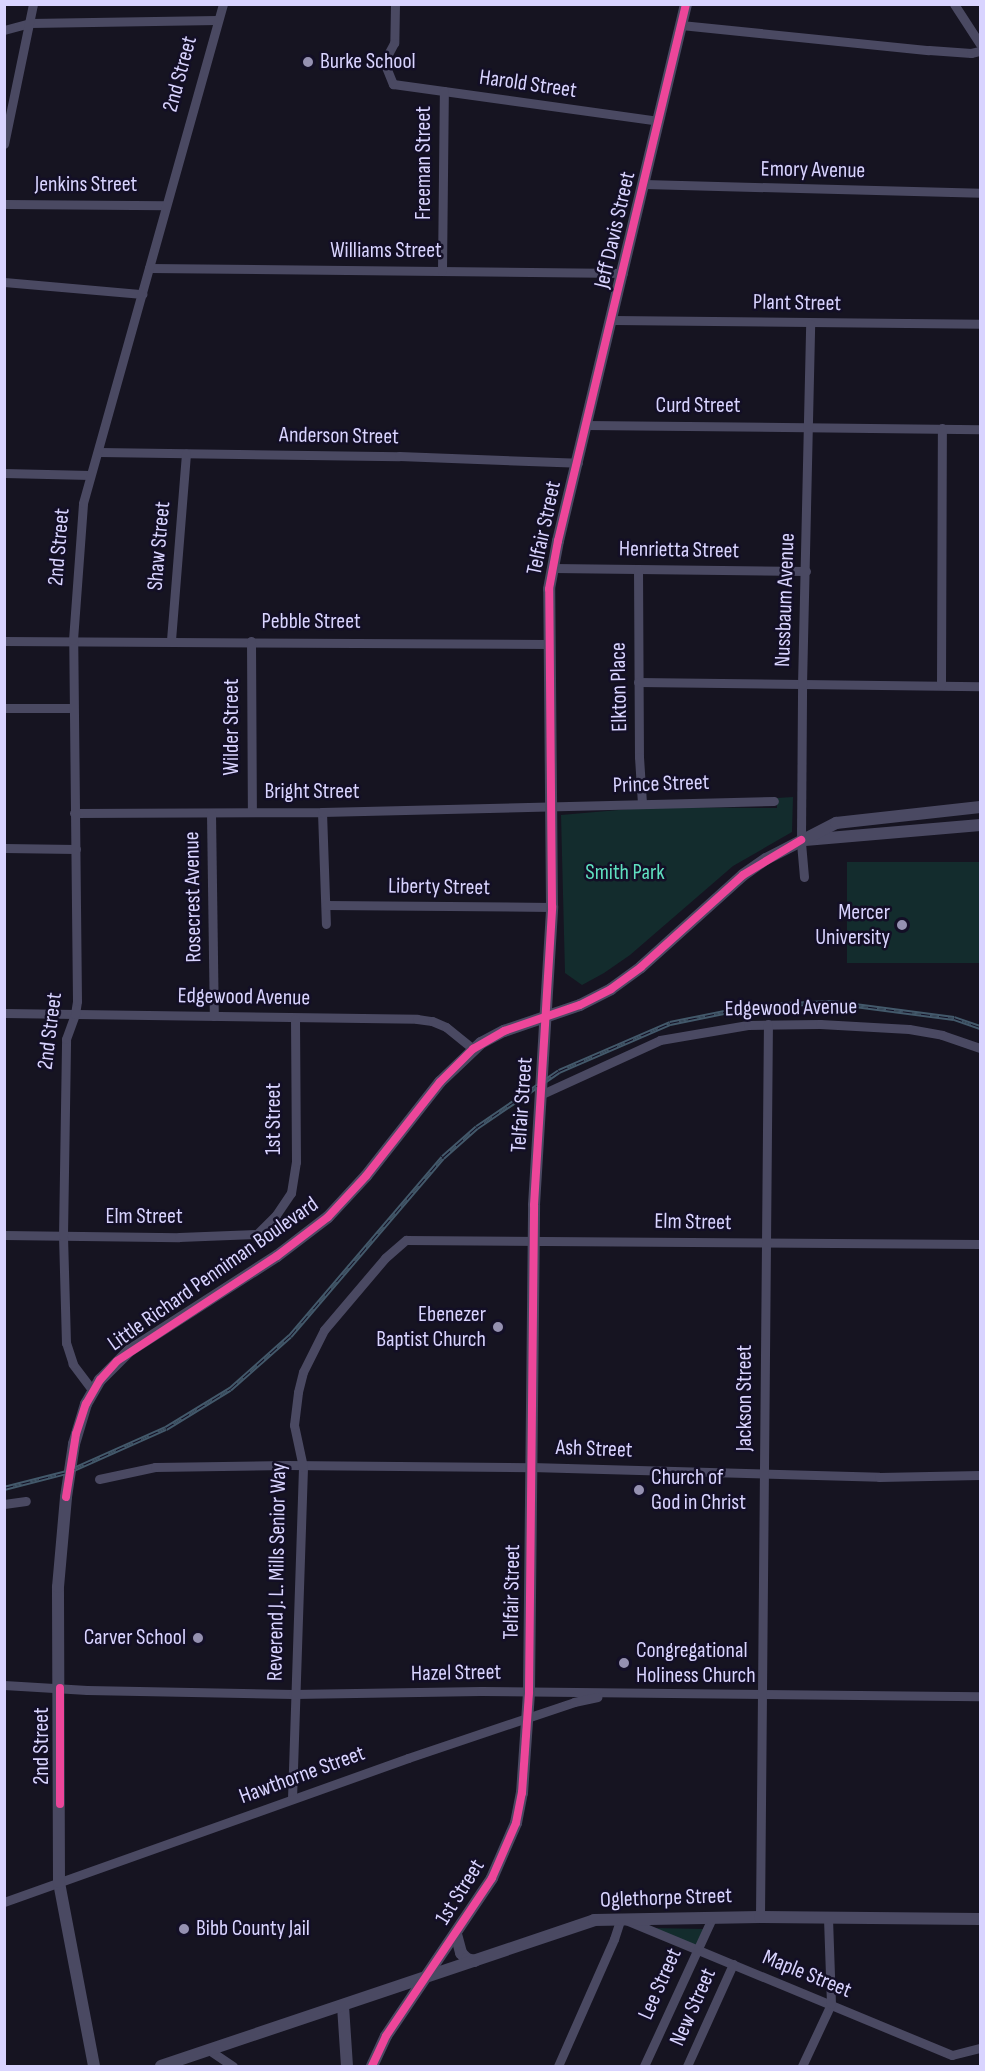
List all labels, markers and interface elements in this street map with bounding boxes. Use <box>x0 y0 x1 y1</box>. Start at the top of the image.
street label: 2nd Street <box>157 33 203 115</box>
place label: Burke School <box>320 49 416 75</box>
marker: Burke School <box>301 55 315 69</box>
street label: Harold Street <box>478 64 578 104</box>
street label: Freeman Street <box>411 106 437 220</box>
street label: Emory Avenue <box>760 156 866 184</box>
street label: Jeff Davis Street <box>589 169 641 291</box>
street label: Jenkins Street <box>35 172 137 198</box>
street label: Williams Street <box>330 238 442 264</box>
street label: Plant Street <box>753 289 841 317</box>
street label: Curd Street <box>656 393 740 419</box>
street label: Anderson Street <box>279 422 399 450</box>
street label: Telfair Street <box>521 479 567 577</box>
street label: Shaw Street <box>142 500 176 592</box>
street label: 2nd Street <box>42 507 76 587</box>
street label: Nussbaum Avenue <box>769 533 801 667</box>
street label: Henrietta Street <box>619 536 739 564</box>
street label: Pebble Street <box>261 609 361 635</box>
street label: Elkton Place <box>605 642 633 732</box>
street label: Wilder Street <box>219 679 245 775</box>
street label: Prince Street <box>612 769 710 799</box>
street label: Bright Street <box>264 779 360 805</box>
street label: Rosecrest Avenue <box>179 831 207 963</box>
park label: Smith Park <box>585 860 665 886</box>
street label: Liberty Street <box>388 873 490 901</box>
place label: Mercer University <box>815 899 890 950</box>
marker: Mercer University <box>895 918 909 932</box>
street label: Edgewood Avenue <box>178 983 310 1011</box>
street label: 2nd Street <box>32 991 68 1071</box>
street label: Edgewood Avenue <box>725 994 857 1022</box>
street label: Telfair Street <box>506 1057 538 1153</box>
street label: 1st Street <box>261 1083 287 1155</box>
street label: Little Richard Penniman Boulevard <box>103 1191 323 1357</box>
street label: Elm Street <box>105 1204 183 1230</box>
street label: Elm Street <box>654 1208 732 1236</box>
place label: Ebenezer Baptist Church <box>376 1301 486 1352</box>
marker: Ebenezer Baptist Church <box>491 1320 505 1334</box>
street label: Jackson Street <box>732 1345 758 1451</box>
street label: Ash Street <box>555 1434 633 1464</box>
street label: Reverend J. L. Mills Senior Way <box>262 1463 292 1681</box>
place label: Church of God in Christ <box>651 1464 746 1516</box>
marker: Church of God in Christ <box>632 1483 646 1497</box>
street label: Telfair Street <box>498 1544 526 1640</box>
place label: Carver School <box>84 1625 186 1651</box>
marker: Carver School <box>191 1631 205 1645</box>
place label: Congregational Holiness Church <box>636 1637 756 1688</box>
marker: Congregational Holiness Church <box>617 1656 631 1670</box>
street label: Hazel Street <box>411 1659 501 1687</box>
street label: 2nd Street <box>29 1707 55 1785</box>
street label: Hawthorne Street <box>236 1740 368 1810</box>
street label: 1st Street <box>430 1854 490 1930</box>
street label: Oglethorpe Street <box>600 1883 732 1913</box>
place label: Bibb County Jail <box>196 1916 310 1942</box>
marker: Bibb County Jail <box>177 1922 191 1936</box>
street label: Lee Street <box>633 1944 687 2024</box>
street label: Maple Street <box>759 1944 855 2004</box>
street label: New Street <box>664 1964 722 2050</box>

